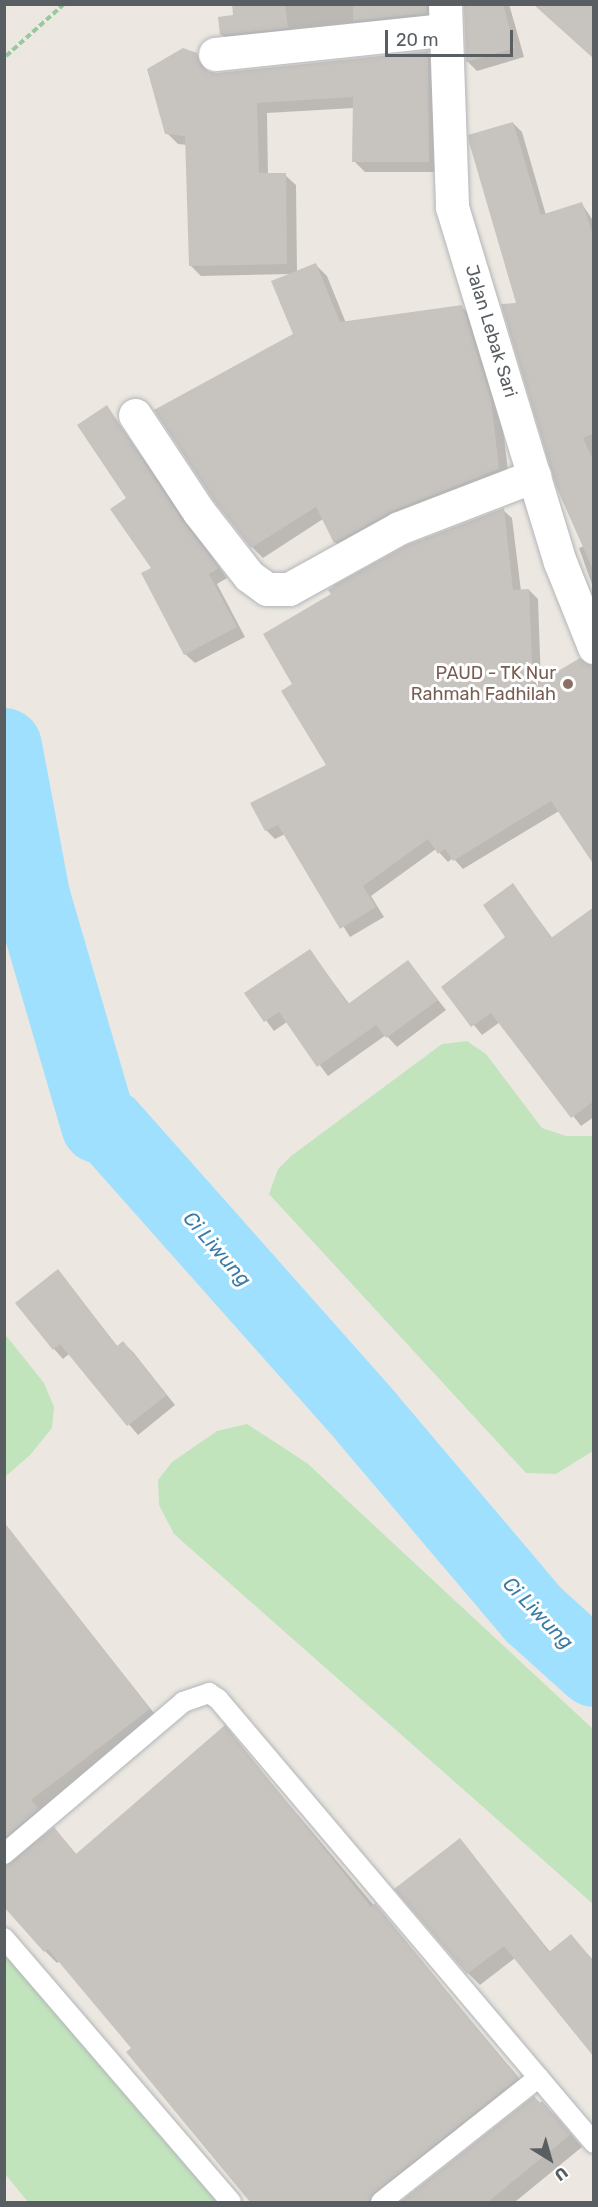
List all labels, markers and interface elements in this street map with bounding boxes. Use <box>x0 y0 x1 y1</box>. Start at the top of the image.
scale bar <box>388 18 516 56</box>
text: 20 m <box>396 29 438 51</box>
street label: Jalan Lebak Sari <box>461 262 521 400</box>
place label: PAUD - TK Nur Rahmah Fadhilah <box>411 663 556 706</box>
marker: PAUD - TK Nur Rahmah Fadhilah <box>561 677 575 691</box>
water label: Ci Liwung <box>178 1207 256 1291</box>
water label: Ci Liwung <box>498 1572 578 1654</box>
north arrow <box>520 2129 580 2189</box>
text: U <box>551 2163 571 2185</box>

